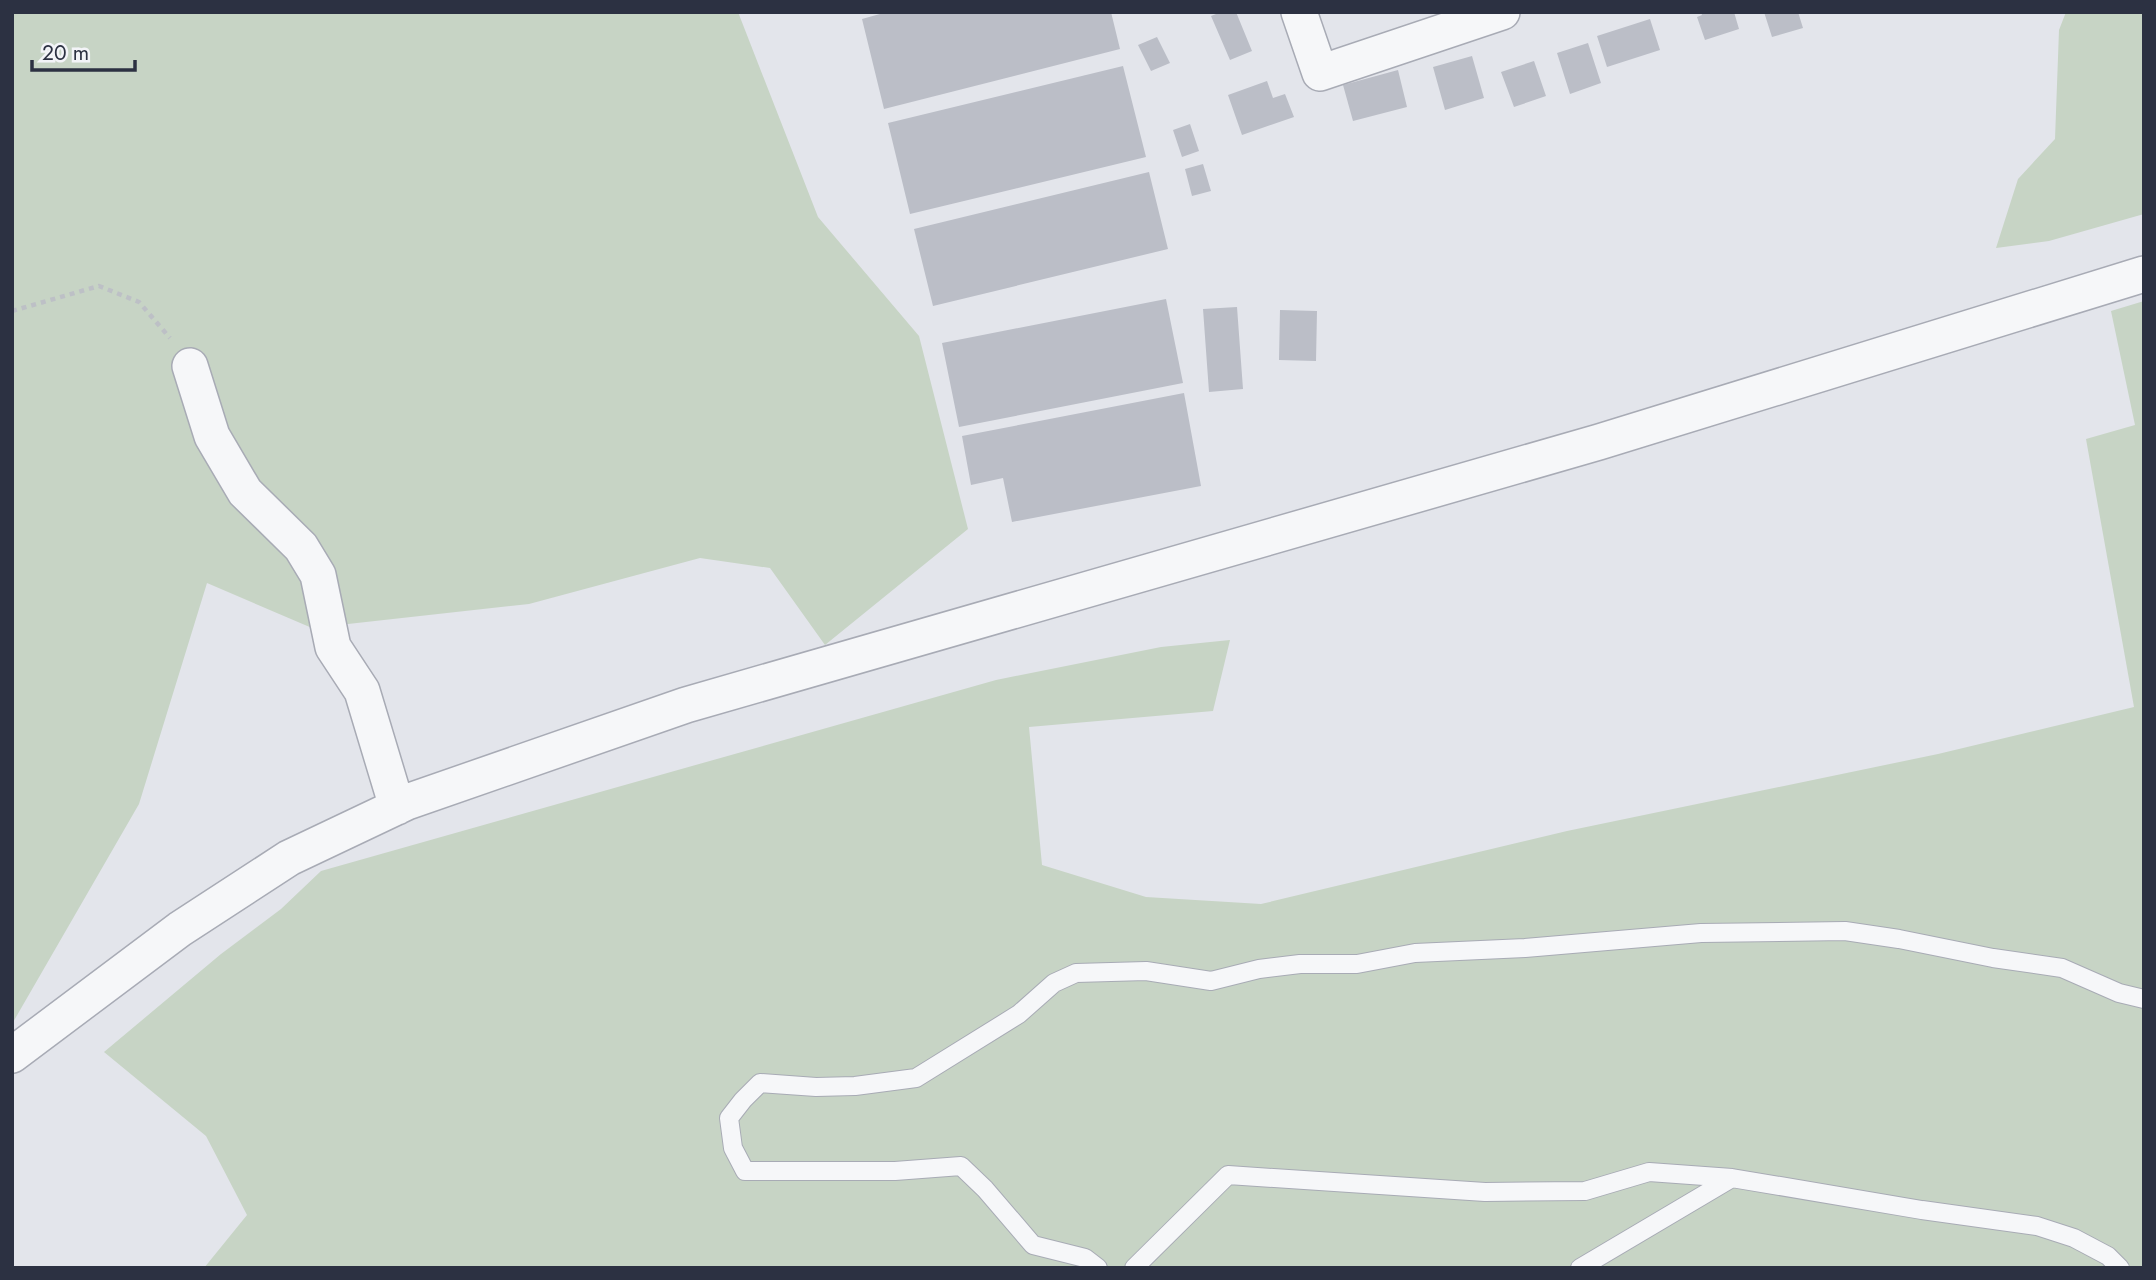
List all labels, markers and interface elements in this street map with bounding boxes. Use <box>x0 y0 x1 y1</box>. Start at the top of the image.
scale bar <box>32 28 135 72</box>
text: 20 m <box>42 38 89 68</box>

